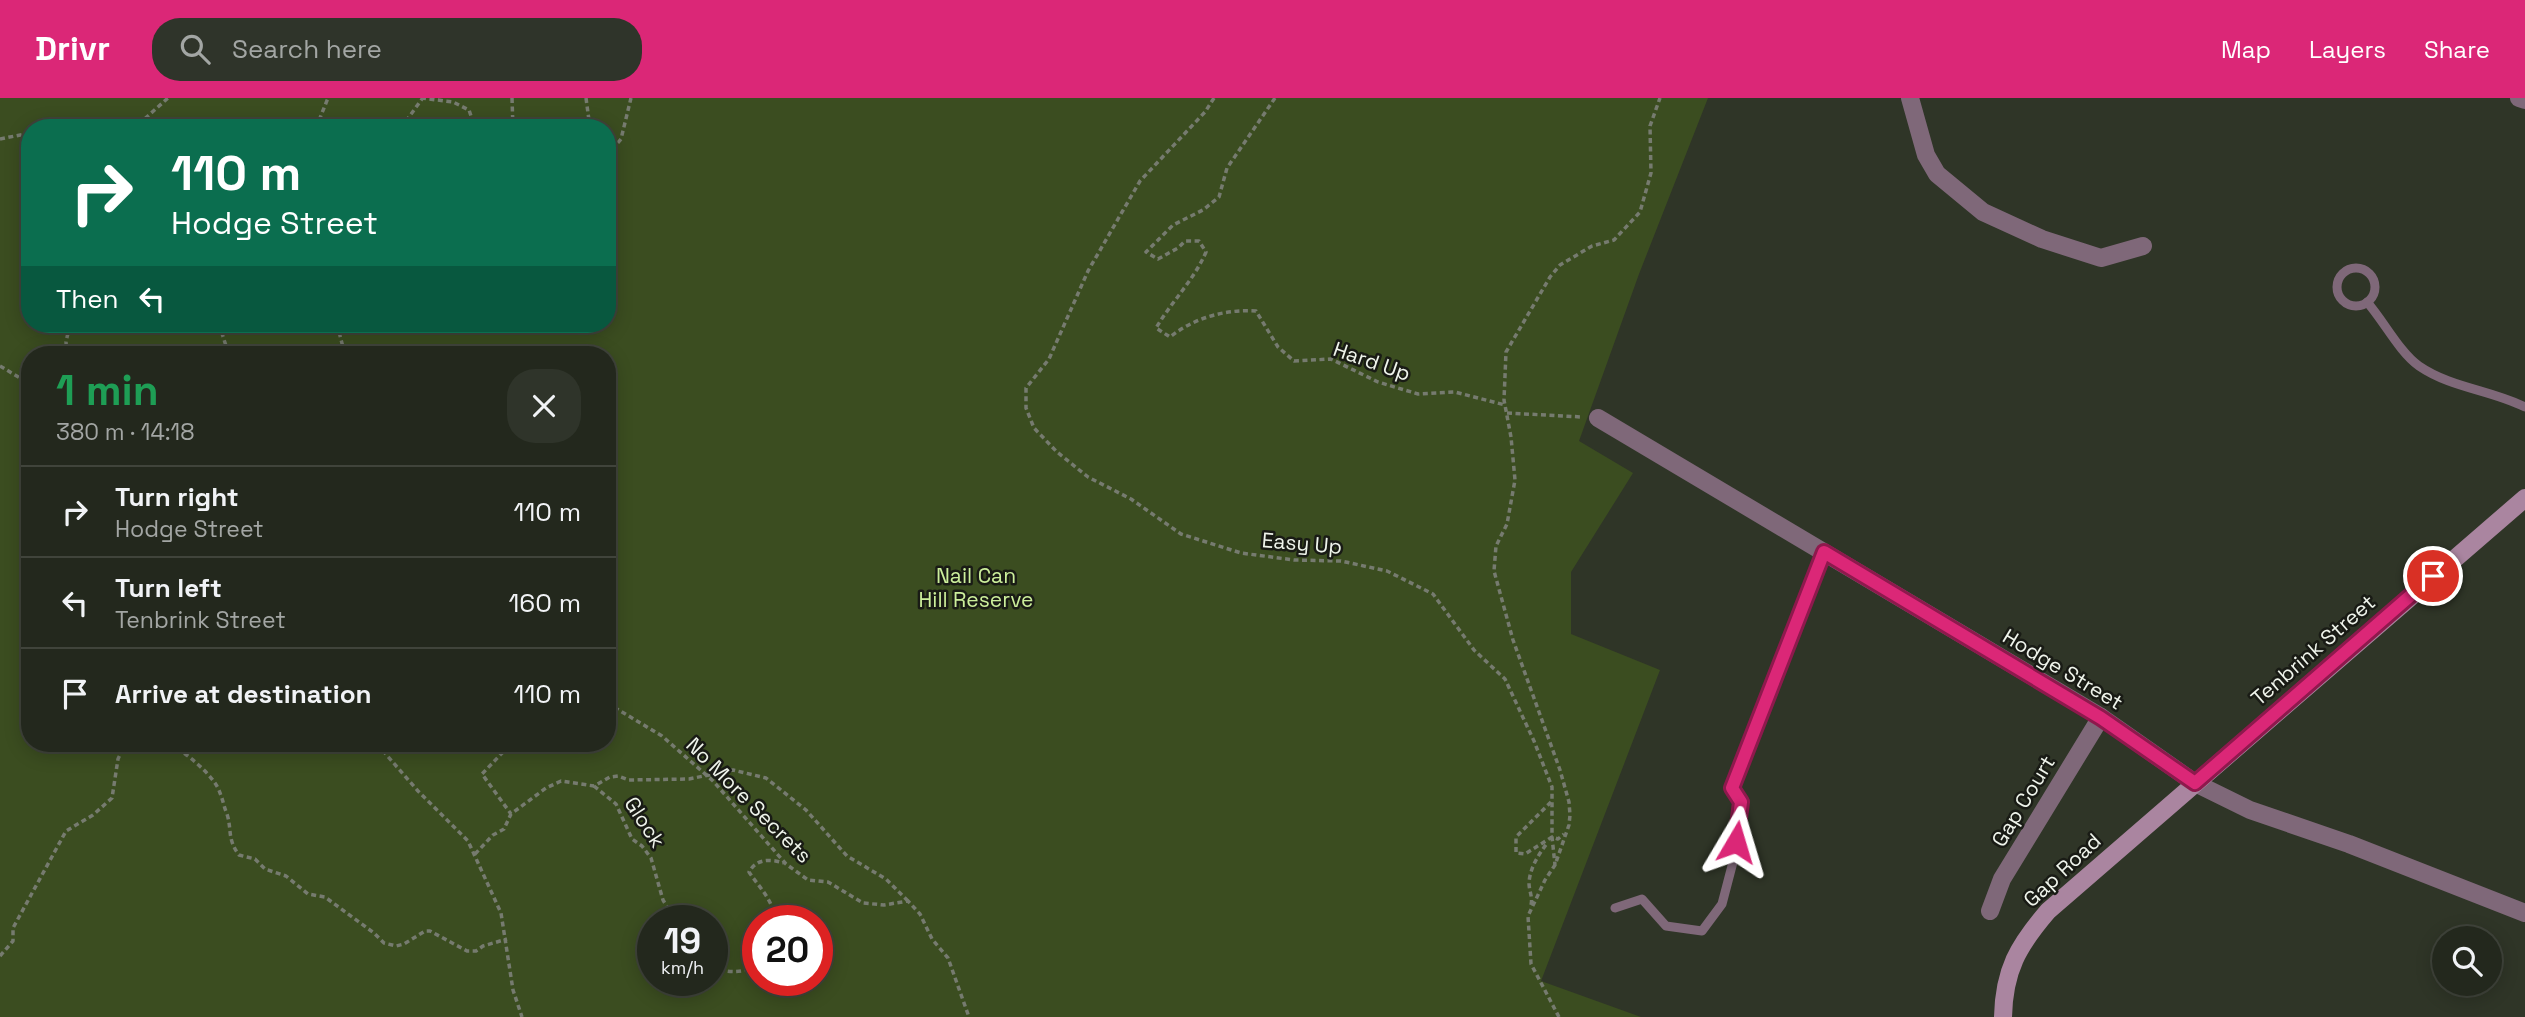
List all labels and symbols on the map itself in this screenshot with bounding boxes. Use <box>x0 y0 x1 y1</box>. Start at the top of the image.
street label: Hard Up <box>1330 335 1414 387</box>
street label: Easy Up <box>1261 526 1343 560</box>
pin <box>2403 546 2463 606</box>
park label: Nail Can Hill Reserve <box>918 562 1034 613</box>
street label: Tenbrink Street <box>2245 589 2381 711</box>
street label: Hodge Street <box>1998 622 2128 716</box>
street label: No More Secrets <box>680 731 818 869</box>
street label: Gap Court <box>1985 750 2061 852</box>
street label: Glock <box>618 791 672 853</box>
position arrow <box>1699 805 1773 879</box>
street label: Gap Road <box>2018 827 2106 913</box>
speed limit sign: 20 <box>742 905 833 996</box>

